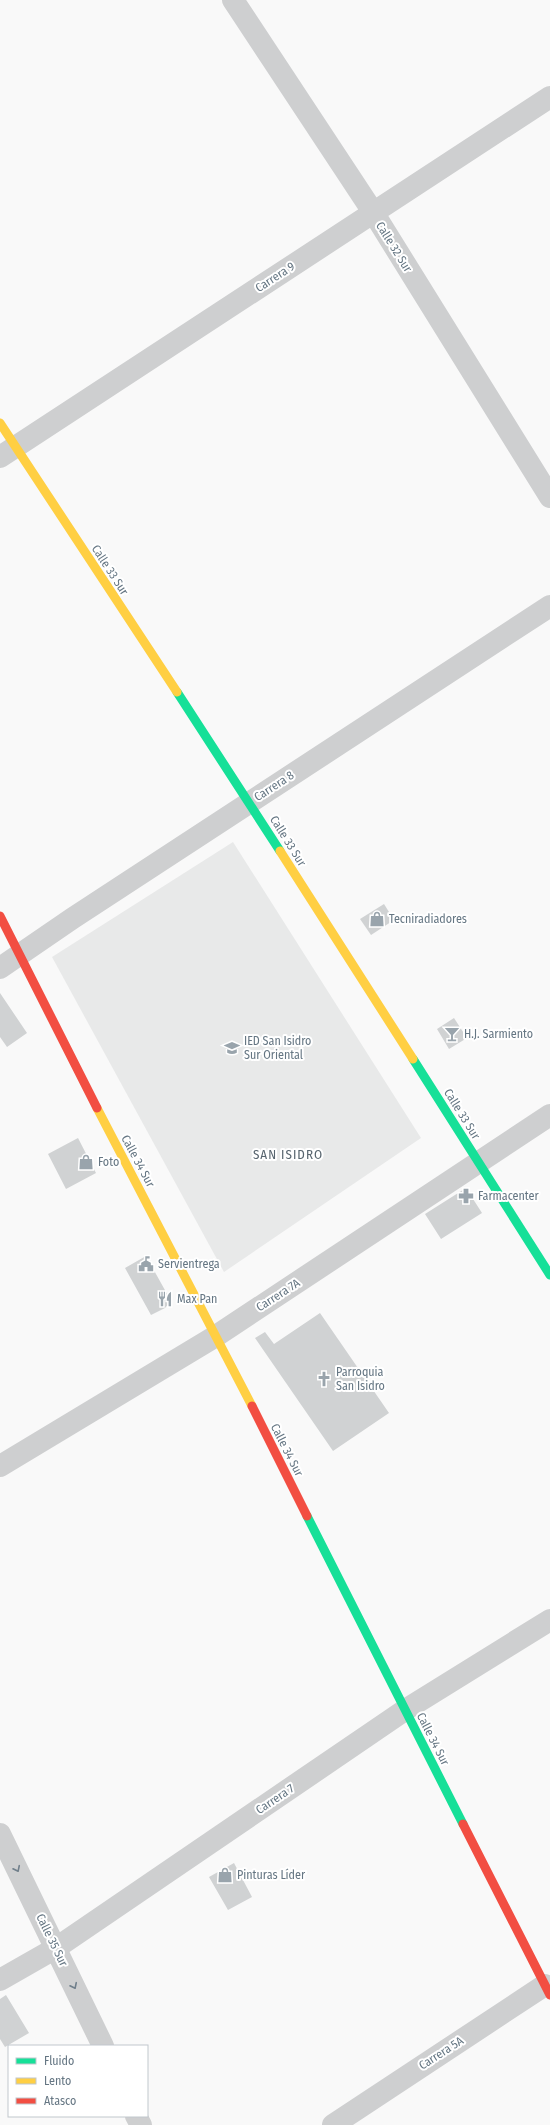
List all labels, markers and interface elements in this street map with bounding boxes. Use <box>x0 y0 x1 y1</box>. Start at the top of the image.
street label: Calle 32 Sur <box>373 219 415 275</box>
street label: Carrera 9 <box>253 259 297 295</box>
street label: Calle 33 Sur <box>89 542 132 598</box>
street label: Carrera 8 <box>252 768 296 804</box>
street label: Calle 33 Sur <box>267 813 309 869</box>
shop icon: Tecniradiadores <box>368 910 386 928</box>
place label: Tecniradiadores <box>389 912 467 926</box>
bar icon: H.J. Sarmiento <box>443 1025 461 1043</box>
place label: H.J. Sarmiento <box>464 1027 533 1041</box>
place label: IED San Isidro Sur Oriental <box>244 1034 311 1062</box>
school or university icon: IED San Isidro Sur Oriental <box>223 1039 241 1057</box>
street label: Calle 33 Sur <box>441 1086 483 1142</box>
street label: Calle 34 Sur <box>118 1132 158 1190</box>
district label: SAN ISIDRO <box>253 1147 323 1162</box>
shop icon: Foto <box>77 1153 95 1171</box>
place label: Foto <box>98 1155 119 1169</box>
pharmacy icon: Farmacenter <box>457 1187 475 1205</box>
place label: Farmacenter <box>478 1189 540 1203</box>
public building icon: Servientrega <box>137 1255 155 1273</box>
place label: Servientrega <box>158 1257 220 1271</box>
street label: Carrera 7A <box>254 1275 303 1314</box>
restaurant icon: Max Pan <box>156 1290 174 1308</box>
place label: Max Pan <box>177 1292 217 1306</box>
place label: Parroquia San Isidro <box>336 1365 385 1393</box>
church icon: Parroquia San Isidro <box>315 1370 333 1388</box>
street label: Calle 34 Sur <box>268 1421 307 1479</box>
street label: Calle 34 Sur <box>414 1710 453 1768</box>
street label: Carrera 7 <box>253 1781 297 1817</box>
one-way arrow <box>12 1865 20 1872</box>
shop icon: Pinturas Líder <box>216 1866 234 1884</box>
place label: Pinturas Líder <box>237 1868 306 1882</box>
street label: Calle 35 Sur <box>33 1911 71 1969</box>
one-way arrow <box>69 1982 77 1989</box>
street label: Carrera 5A <box>416 2033 466 2073</box>
legend <box>8 2045 148 2117</box>
text: Fluido <box>44 2054 74 2068</box>
text: Lento <box>44 2074 71 2088</box>
text: Atasco <box>44 2094 76 2108</box>

